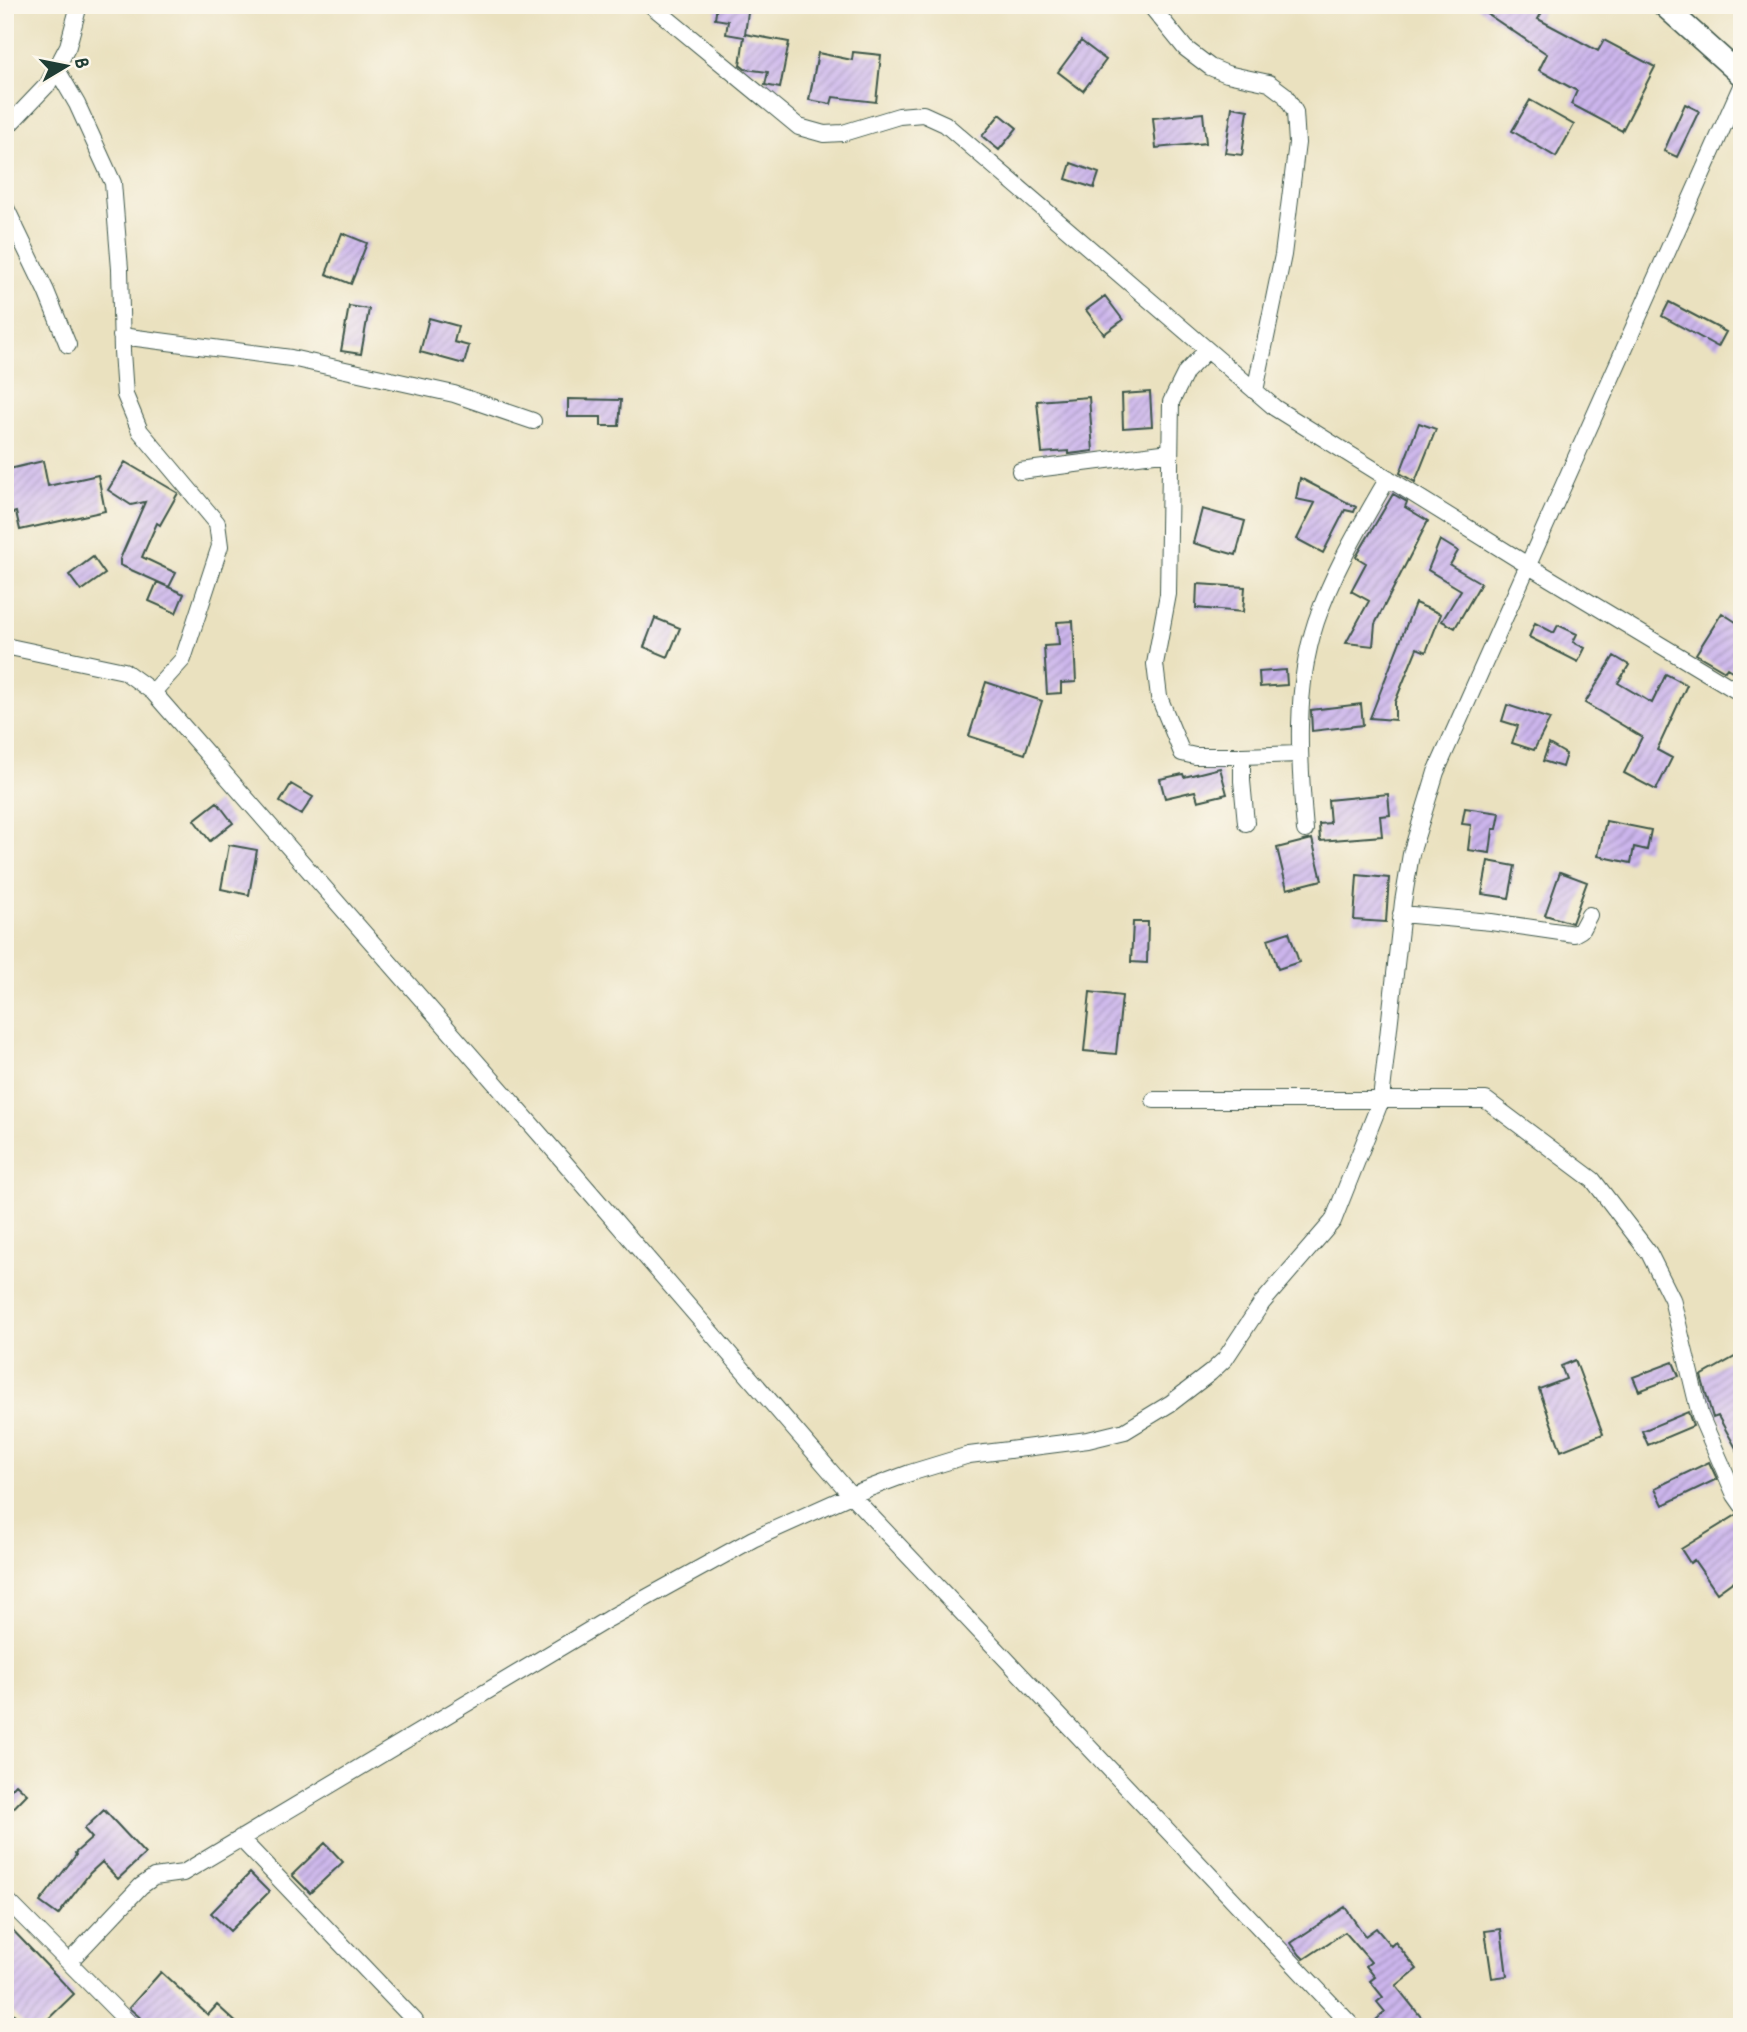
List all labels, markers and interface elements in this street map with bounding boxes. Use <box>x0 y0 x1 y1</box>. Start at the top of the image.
north arrow <box>32 32 102 102</box>
text: B <box>69 56 96 70</box>

